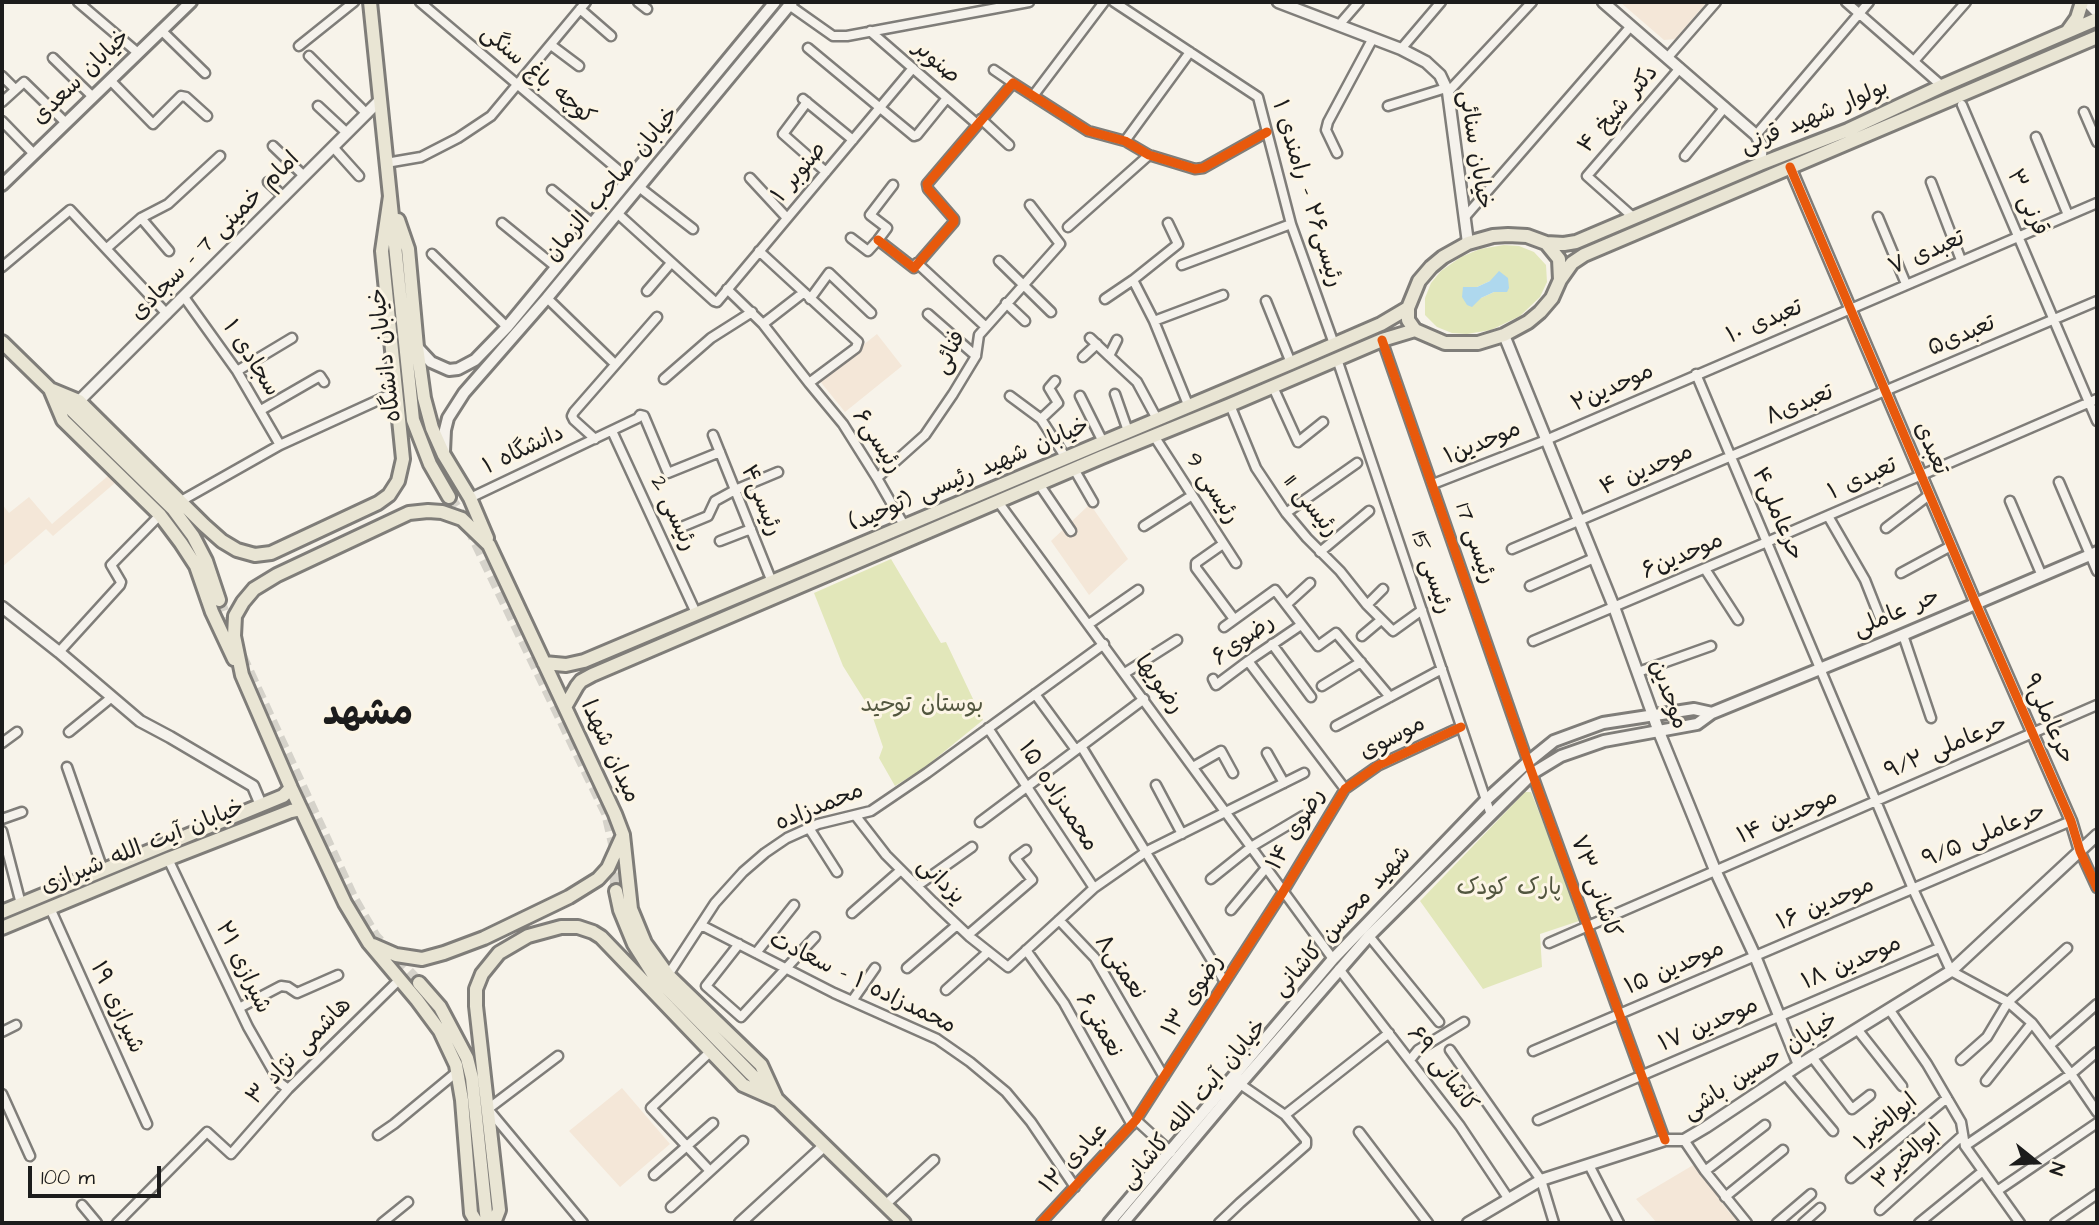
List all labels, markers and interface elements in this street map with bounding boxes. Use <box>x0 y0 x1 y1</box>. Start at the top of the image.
street label: کوچه باغ سنگی <box>474 20 600 132</box>
street label: خیابان سعدی <box>27 24 137 132</box>
street label: صنوبر <box>907 35 965 91</box>
street label: دکتر شیخ ۴ <box>1573 60 1665 160</box>
street label: بولوار شهید قرنی <box>1737 74 1893 162</box>
street label: خیابان سنائی <box>1451 89 1497 211</box>
street label: رئیسی۲۶ - رامندی ۱ <box>1264 97 1348 291</box>
street label: خیابان صاحب الزمان <box>540 102 686 268</box>
street label: صنوبر ۱ <box>767 137 833 209</box>
street label: امام خمینی 7 - سجادی <box>126 147 306 327</box>
street label: قرنی ۳ <box>1999 165 2053 241</box>
street label: تعبدی ۷ <box>1885 226 1969 282</box>
street label: خیابان دانشگاه <box>365 286 409 424</box>
street label: تعبدی ۱۰ <box>1723 295 1807 351</box>
street label: تعبدی۵ <box>1924 310 2000 364</box>
street label: سجادی ۱ <box>215 316 285 402</box>
street label: فنائی <box>929 327 973 379</box>
street label: موحدین۲ <box>1567 359 1659 419</box>
street label: تعبدی۸ <box>1762 379 1838 433</box>
street label: رئیسی۶ <box>845 405 907 479</box>
street label: خیابان شهید رئیسی (توحید) <box>846 413 1094 539</box>
street label: موحدین۱ <box>1441 416 1525 472</box>
street label: تعبدی <box>1907 418 1953 480</box>
street label: دانشگاه ۱ <box>479 420 569 482</box>
street label: موحدین ۴ <box>1596 439 1698 503</box>
street label: رئیسی 9 <box>1178 448 1244 530</box>
street label: تعبدی ۱ <box>1824 453 1902 507</box>
street label: رئیسی۴ <box>733 461 787 541</box>
street label: حرعاملی۴ <box>1744 464 1808 564</box>
street label: رئیسی 11 <box>1276 470 1344 544</box>
street label: رئیسی 2 <box>643 472 701 556</box>
street label: رئیسی 17 <box>1447 500 1501 588</box>
street label: رئیسی 15 <box>1403 528 1457 618</box>
street label: موحدین۶ <box>1638 528 1728 586</box>
street label: حر عاملی <box>1850 583 1944 645</box>
street label: رضوی۶ <box>1207 609 1281 673</box>
street label: رضویها <box>1127 650 1189 720</box>
street label: موحدین <box>1642 656 1692 734</box>
street label: حرعاملی۹ <box>2015 670 2079 768</box>
park label: بوستان توحید <box>861 692 983 720</box>
district label: مشهد <box>323 694 413 738</box>
street label: میدان شهدا <box>573 696 645 808</box>
street label: موسوی <box>1356 711 1430 767</box>
street label: حرعاملی ۹/۲ <box>1881 711 2011 787</box>
street label: محمدزاده ۱۵ <box>1011 736 1103 858</box>
street label: محمدزاده <box>772 778 868 838</box>
street label: رضوی ۱۴ <box>1262 784 1332 876</box>
street label: موحدین ۱۴ <box>1733 784 1843 852</box>
street label: خیابان آیت الله شیرازی <box>37 795 249 901</box>
street label: حرعاملی ۹/۵ <box>1919 799 2049 875</box>
street label: کاشانی ۷۳ <box>1563 832 1625 942</box>
street label: شهید محسن کاشانی <box>1268 841 1418 1003</box>
street label: یزدانی <box>910 853 970 911</box>
street label: موحدین ۱۶ <box>1773 872 1879 938</box>
park label: پارک کودک <box>1456 875 1562 903</box>
street label: شیرازی ۲۱ <box>208 917 276 1019</box>
street label: محمدزاده ۱ - سعادت <box>764 927 960 1041</box>
street label: نعمتی۸ <box>1087 930 1151 1006</box>
street label: موحدین ۱۸ <box>1798 931 1906 997</box>
street label: موحدین ۱۵ <box>1621 936 1729 1002</box>
street label: رضوی ۱۳ <box>1157 950 1231 1042</box>
street label: شیرازی ۱۹ <box>83 958 149 1058</box>
street label: نعمتی۶ <box>1069 989 1127 1063</box>
street label: هاشمی نژاد ۳ <box>242 992 358 1112</box>
street label: موحدین ۱۷ <box>1655 993 1763 1059</box>
street label: خیابان حسین باشی <box>1678 1007 1844 1127</box>
street label: خیابان آیت الله کاشانی <box>1116 1014 1274 1196</box>
street label: کاشانی ۶۹ <box>1400 1022 1482 1118</box>
street label: ابوالخیر۱ <box>1850 1089 1924 1157</box>
street label: عبادی ۱۲ <box>1035 1118 1115 1200</box>
street label: ابوالخیر۳ <box>1867 1120 1949 1196</box>
north arrow <box>2001 1127 2071 1197</box>
scale bar <box>32 1152 164 1196</box>
text: N <box>2042 1159 2071 1178</box>
text: 100 m <box>41 1163 95 1192</box>

